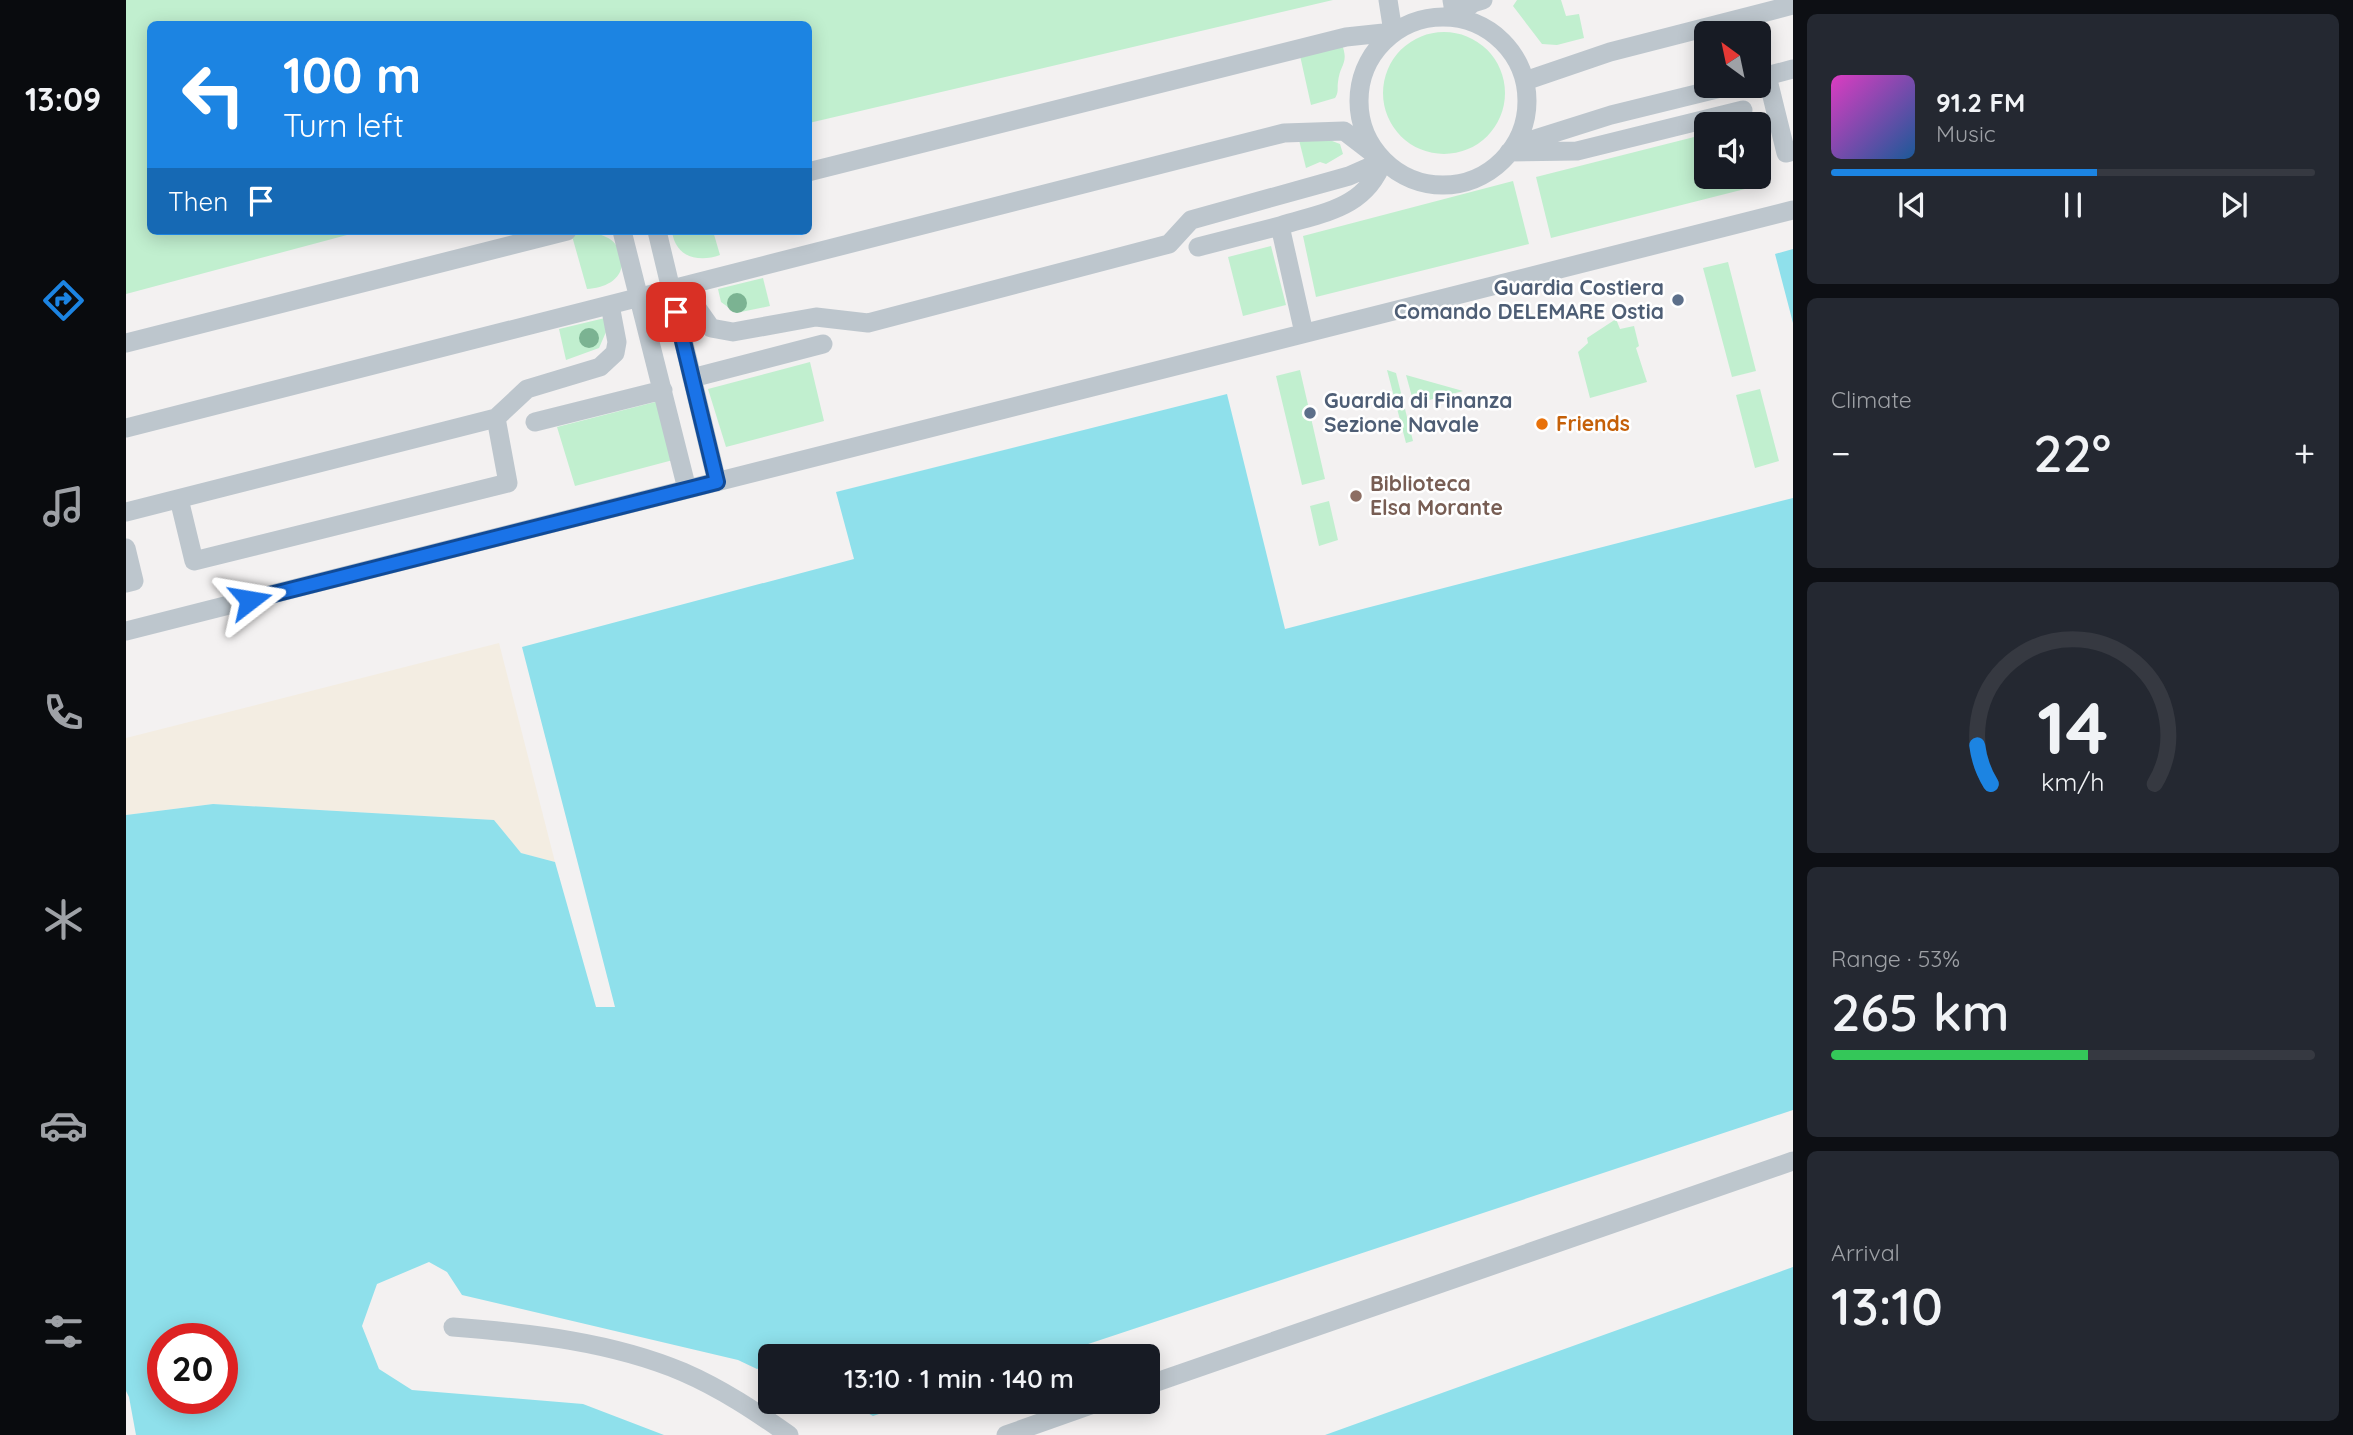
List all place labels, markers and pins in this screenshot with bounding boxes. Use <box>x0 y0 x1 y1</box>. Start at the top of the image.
place label: Guardia Costiera Comando DELEMARE Ostia <box>1394 274 1664 324</box>
pin <box>646 282 706 342</box>
marker: Guardia Costiera Comando DELEMARE Ostia <box>1670 292 1686 308</box>
place label: Guardia di Finanza Sezione Navale <box>1324 387 1512 437</box>
marker: Guardia di Finanza Sezione Navale <box>1302 405 1318 421</box>
place label: Friends <box>1556 410 1630 436</box>
marker: Friends <box>1534 416 1550 432</box>
place label: Biblioteca Elsa Morante <box>1370 470 1503 520</box>
marker: Biblioteca Elsa Morante <box>1348 488 1364 504</box>

